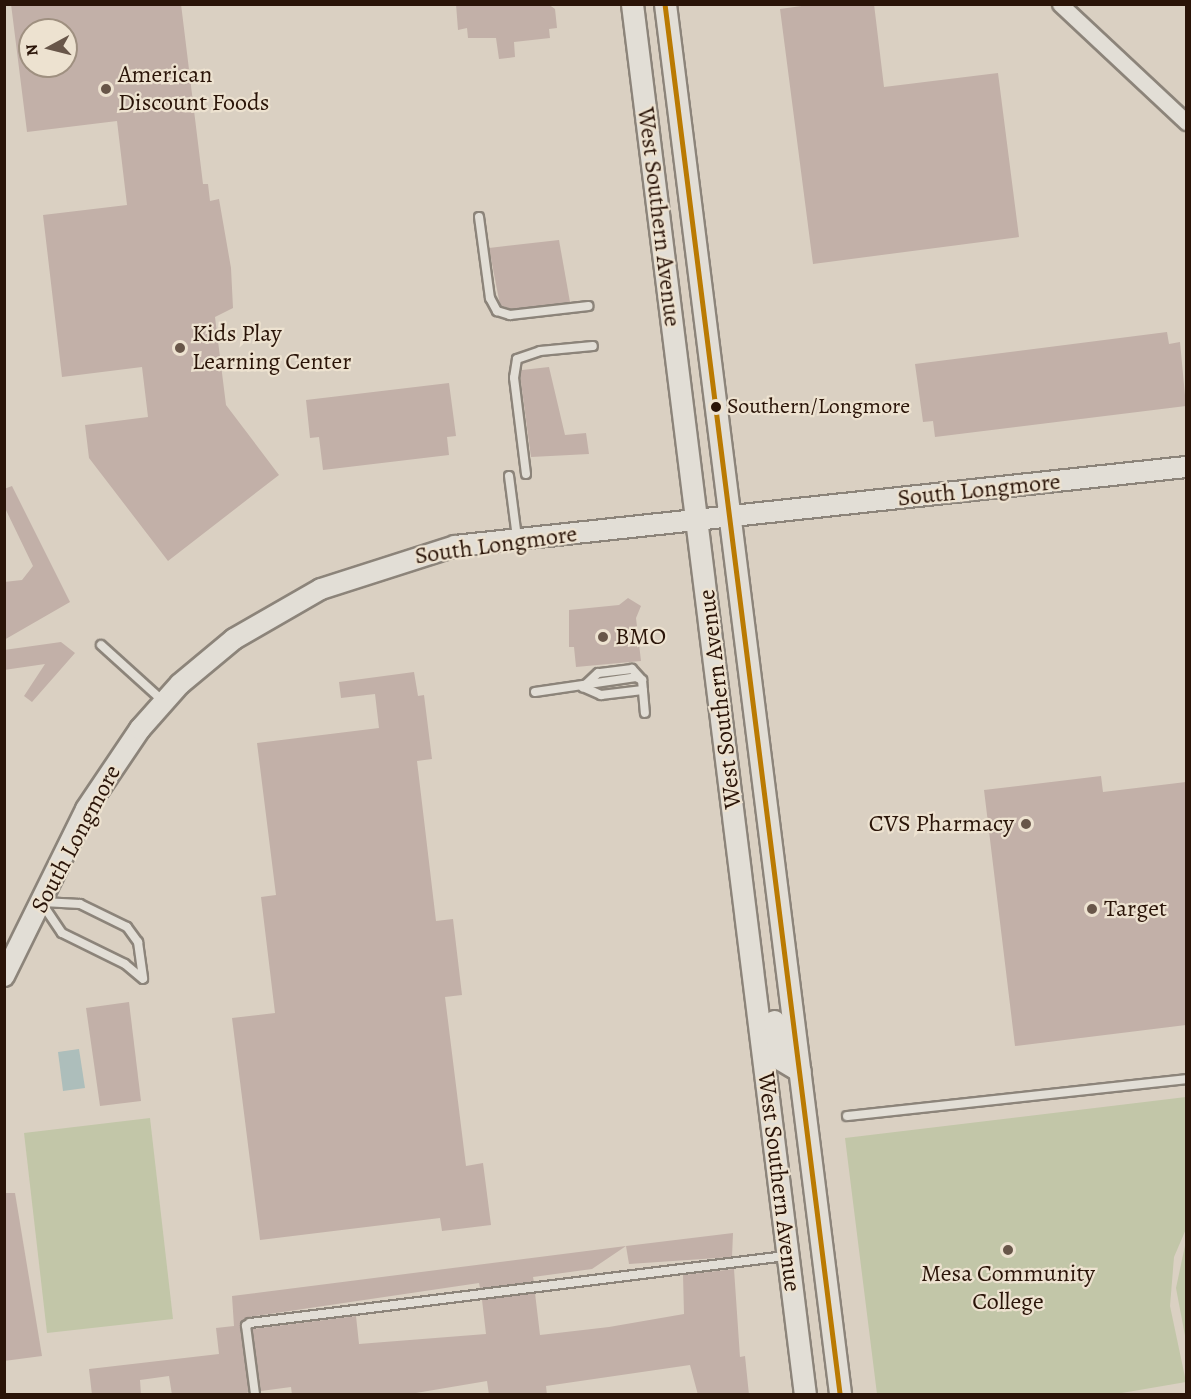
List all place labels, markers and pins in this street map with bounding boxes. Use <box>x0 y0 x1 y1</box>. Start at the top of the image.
place label: American Discount Foods <box>118 61 270 117</box>
marker: American Discount Foods <box>99 82 113 96</box>
place label: Kids Play Learning Center <box>192 320 351 376</box>
marker: Kids Play Learning Center <box>173 341 187 355</box>
place label: Southern/Longmore <box>727 394 910 420</box>
marker: Southern/Longmore <box>710 401 722 413</box>
place label: BMO <box>615 623 666 651</box>
marker: BMO <box>596 630 610 644</box>
place label: CVS Pharmacy <box>869 810 1014 838</box>
marker: CVS Pharmacy <box>1019 817 1033 831</box>
place label: Target <box>1104 895 1167 923</box>
marker: Target <box>1085 902 1099 916</box>
marker: Mesa Community College <box>1001 1243 1015 1257</box>
place label: Mesa Community College <box>921 1260 1095 1316</box>

